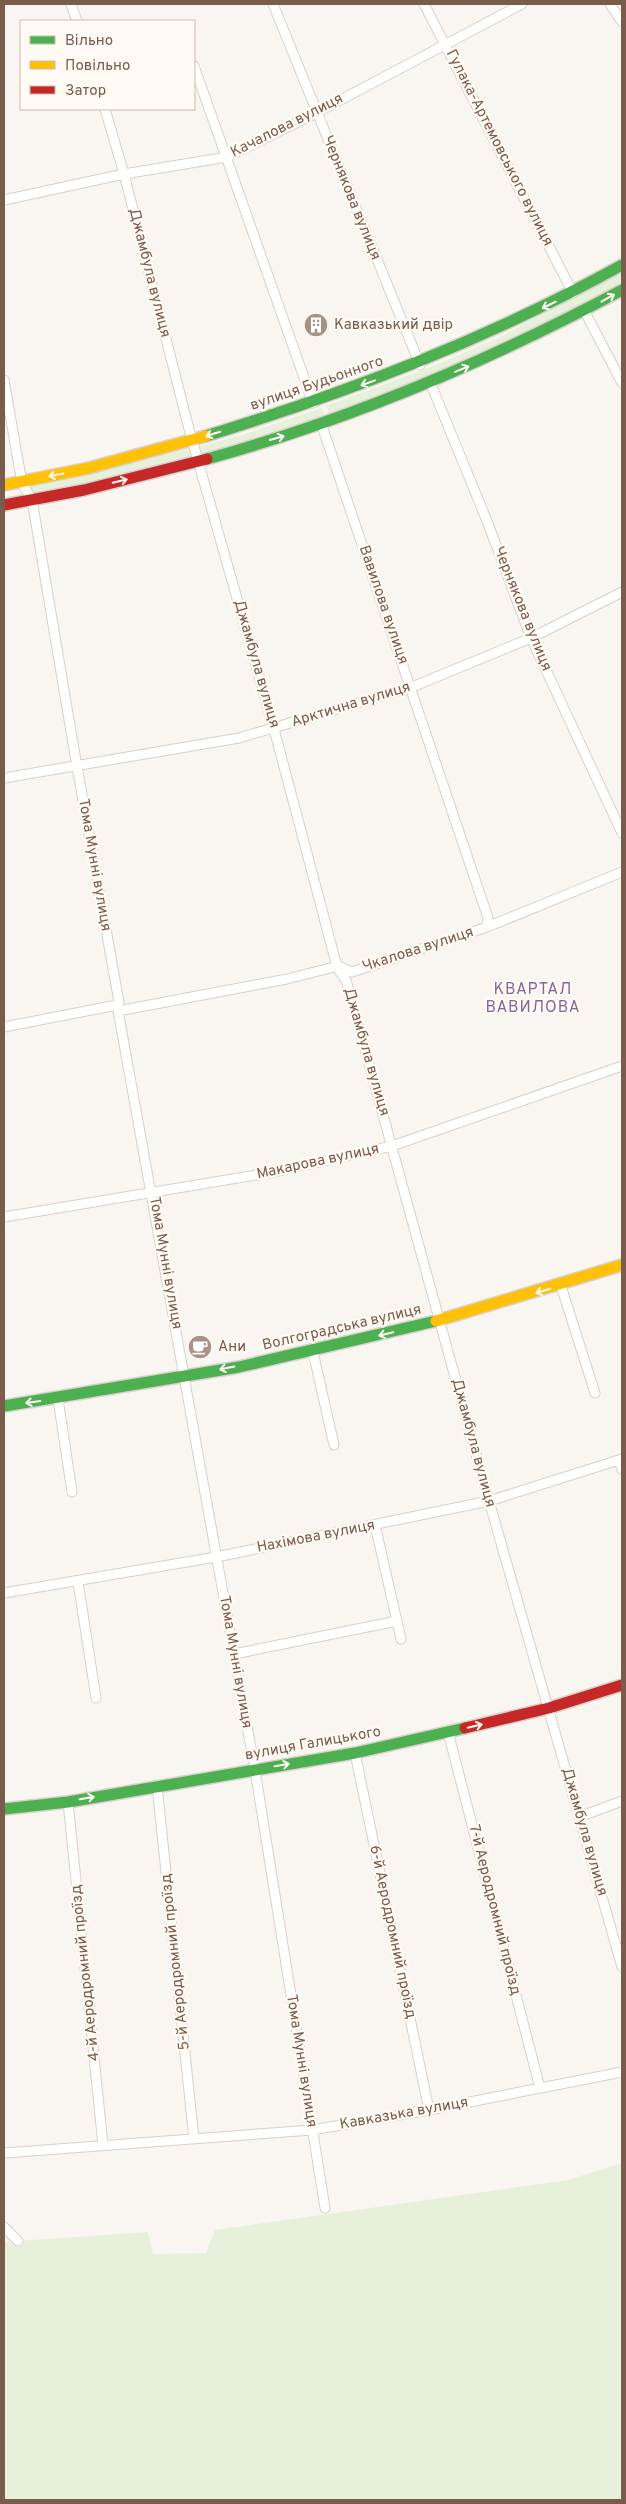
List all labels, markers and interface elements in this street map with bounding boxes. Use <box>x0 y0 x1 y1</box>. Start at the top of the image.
legend <box>20 20 195 110</box>
text: Вільно <box>65 32 113 51</box>
street label: Гулака-Артемовського вулиця <box>441 46 557 250</box>
text: Повільно <box>65 57 130 76</box>
text: Затор <box>65 82 106 101</box>
street label: Качалова вулиця <box>228 89 346 163</box>
street label: Чернякова вулиця <box>317 133 385 263</box>
street label: Джамбула вулиця <box>124 206 174 340</box>
one-way arrow <box>600 293 614 303</box>
one-way arrow <box>542 301 557 310</box>
building icon: Кавказький двір <box>303 312 329 338</box>
place label: Кавказький двір <box>334 316 453 335</box>
street label: вулиця Будьонного <box>248 352 386 416</box>
one-way arrow <box>454 364 469 373</box>
one-way arrow <box>360 379 376 388</box>
one-way arrow <box>206 429 222 439</box>
one-way arrow <box>268 433 284 443</box>
one-way arrow <box>49 471 65 480</box>
one-way arrow <box>112 475 128 485</box>
street label: Вавилова вулиця <box>354 543 412 667</box>
street label: Чернякова вулиця <box>488 544 556 674</box>
street label: Джамбула вулиця <box>229 598 283 730</box>
street label: Арктична вулиця <box>289 678 413 732</box>
street label: Тома Мунні вулиця <box>73 797 115 933</box>
street label: Чкалова вулиця <box>360 923 476 977</box>
district label: КВАРТАЛ ВАВИЛОВА <box>485 980 581 1018</box>
street label: Джамбула вулиця <box>339 986 393 1118</box>
street label: Макарова вулиця <box>255 1140 381 1184</box>
street label: Тома Мунні вулиця <box>144 1195 186 1331</box>
one-way arrow <box>535 1287 551 1297</box>
street label: Волгоградська вулиця <box>261 1300 423 1356</box>
one-way arrow <box>379 1330 395 1340</box>
cafe icon: Ани <box>187 1334 213 1360</box>
place label: Ани <box>218 1338 246 1357</box>
one-way arrow <box>220 1363 236 1373</box>
street label: Джамбула вулиця <box>447 1377 499 1509</box>
one-way arrow <box>25 1397 41 1407</box>
street label: Нахімова вулиця <box>255 1516 377 1558</box>
street label: Тома Мунні вулиця <box>214 1594 256 1730</box>
one-way arrow <box>466 1721 482 1730</box>
street label: вулиця Галицького <box>243 1723 383 1765</box>
one-way arrow <box>273 1760 289 1770</box>
street label: Джамбула вулиця <box>557 1766 611 1898</box>
one-way arrow <box>78 1793 94 1803</box>
street label: 7-й Аеродромний проїзд <box>464 1823 524 1997</box>
street label: 6-й Аеродромний проїзд <box>364 1843 420 2021</box>
street label: 5-й Аеродромний проїзд <box>157 1873 195 2051</box>
street label: 4-й Аеродромний проїзд <box>67 1884 105 2062</box>
street label: Тома Мунні вулиця <box>281 1993 321 2129</box>
street label: Кавказька вулиця <box>338 2093 470 2135</box>

